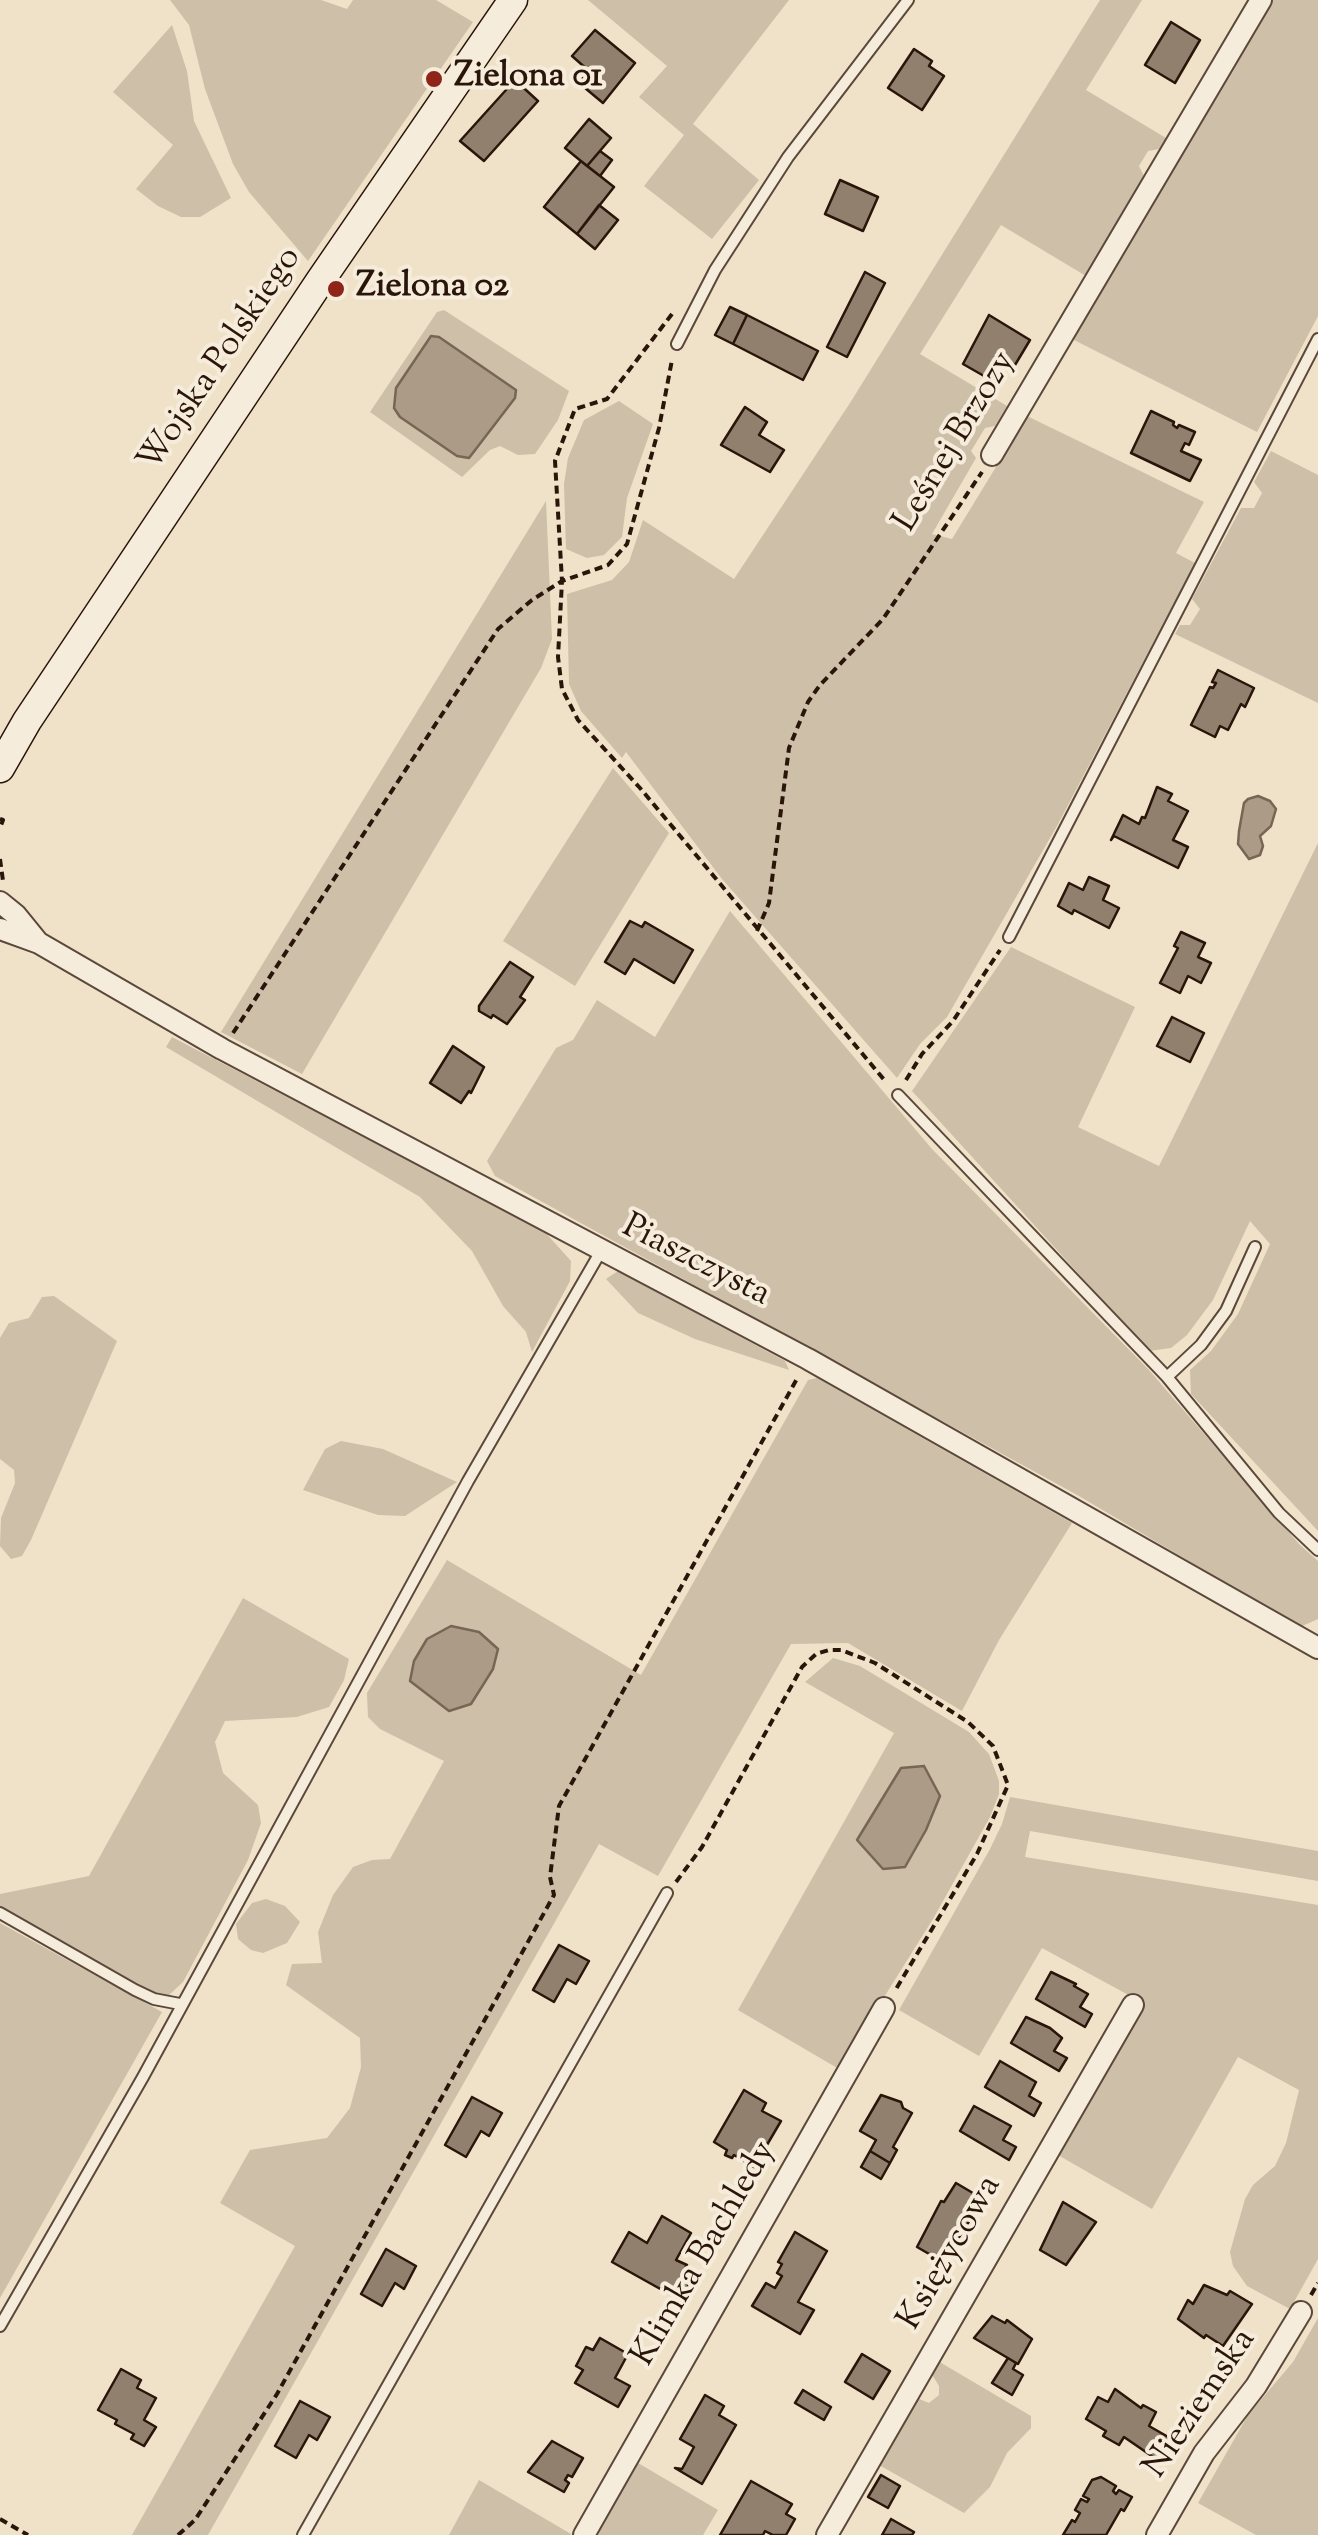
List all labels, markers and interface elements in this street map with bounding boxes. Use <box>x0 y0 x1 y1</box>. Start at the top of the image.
place label: Zielona 01 <box>454 58 603 100</box>
marker: Zielona 01 <box>423 68 445 90</box>
street label: Wojska Polskiego <box>131 240 313 482</box>
place label: Zielona 02 <box>356 268 509 310</box>
marker: Zielona 02 <box>325 278 347 300</box>
street label: Leśnej Brzozy <box>887 345 1027 541</box>
street label: Piaszczysta <box>614 1208 776 1318</box>
street label: Klimka Bachledy <box>625 2135 787 2375</box>
street label: Księżycowa <box>891 2169 1013 2339</box>
street label: Nieziemska <box>1137 2322 1267 2488</box>

